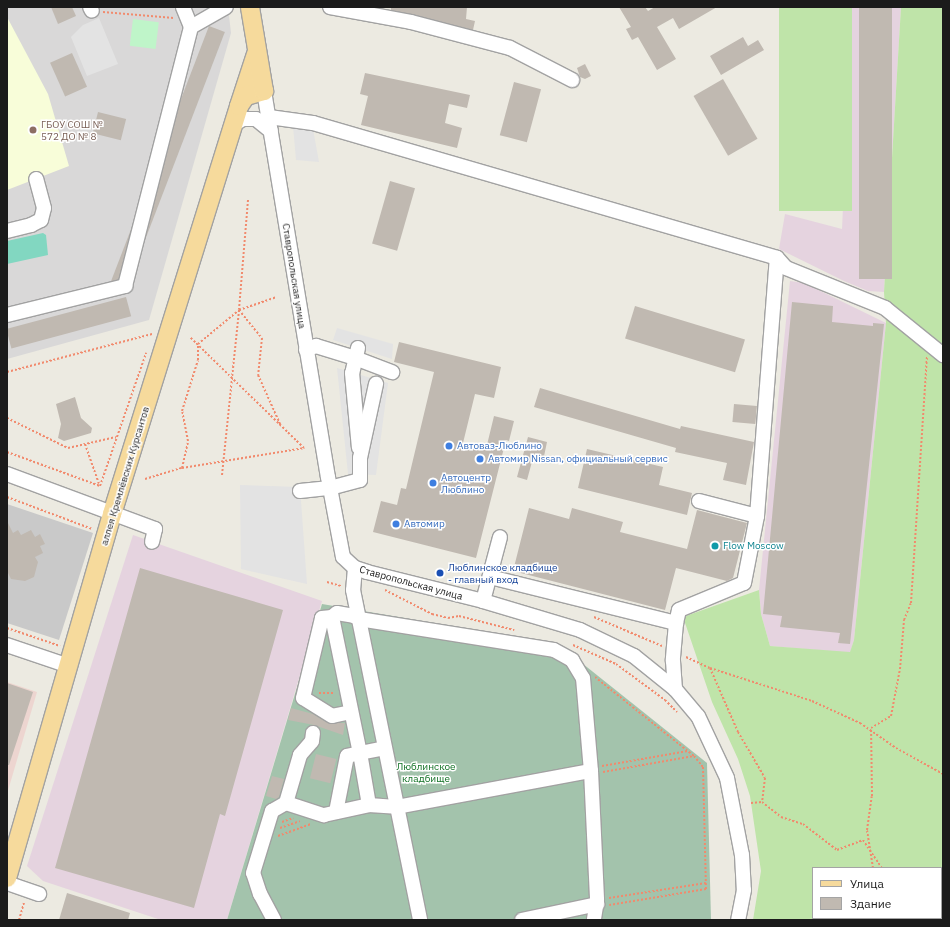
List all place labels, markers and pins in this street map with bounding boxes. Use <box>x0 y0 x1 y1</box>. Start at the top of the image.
place label: ГБОУ СОШ № 572 ДО № 8 <box>41 118 103 142</box>
marker: ГБОУ СОШ № 572 ДО № 8 <box>28 125 38 135</box>
place label: Автоваз-Люблино <box>457 440 542 452</box>
marker: Автоваз-Люблино <box>444 441 454 451</box>
place label: Автомир Nissan, официальный сервис <box>488 453 668 465</box>
marker: Автомир Nissan, официальный сервис <box>475 454 485 464</box>
place label: Автоцентр Люблино <box>441 471 491 494</box>
marker: Автоцентр Люблино <box>428 478 438 488</box>
place label: Автомир <box>404 518 445 530</box>
marker: Автомир <box>391 519 401 529</box>
place label: Flow Moscow <box>723 540 784 552</box>
marker: Flow Moscow <box>710 541 720 551</box>
place label: Люблинское кладбище - главный вход <box>448 561 557 584</box>
marker: Люблинское кладбище - главный вход <box>435 568 445 578</box>

